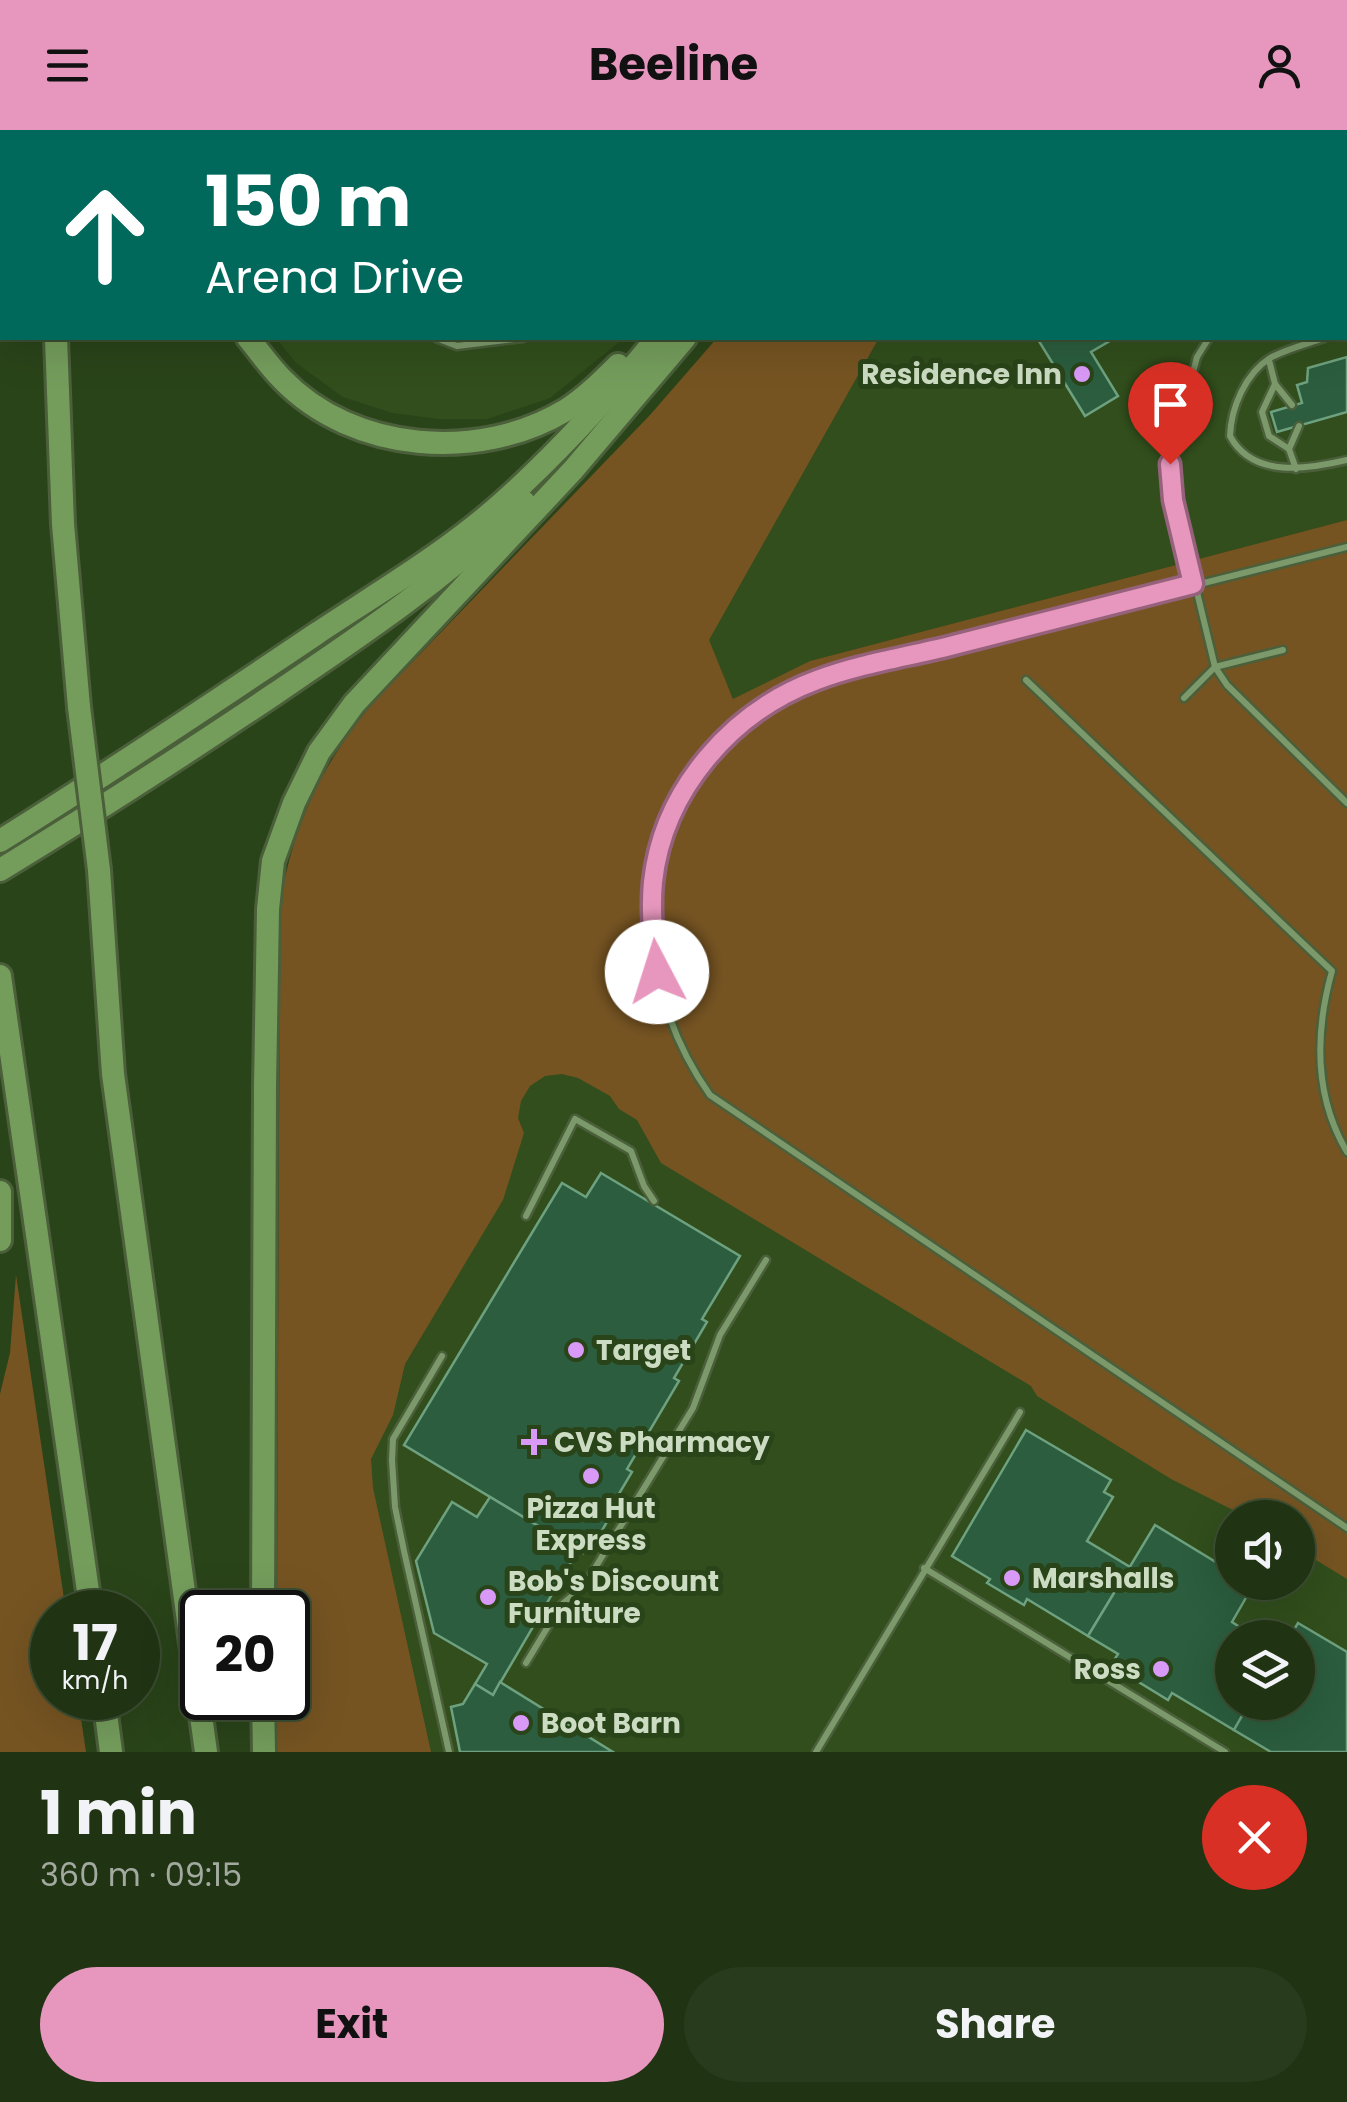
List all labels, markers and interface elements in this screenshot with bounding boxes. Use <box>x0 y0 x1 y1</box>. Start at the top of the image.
text: Beeline <box>589 33 758 96</box>
icon: menu <box>40 38 95 93</box>
icon: person <box>1252 38 1307 93</box>
text: 150 m <box>205 152 411 251</box>
icon: ahead <box>40 170 170 300</box>
text: Arena Drive <box>205 246 464 309</box>
place label: Residence Inn <box>861 355 1062 394</box>
pin <box>1128 362 1213 465</box>
marker: Residence Inn <box>1071 363 1093 385</box>
icon: arrive <box>1143 377 1198 432</box>
position arrow <box>605 920 709 1024</box>
place label: Target <box>596 1331 691 1370</box>
marker: Target <box>565 1339 587 1361</box>
place label: CVS Pharmacy <box>554 1423 770 1462</box>
marker: CVS Pharmacy <box>523 1431 545 1453</box>
marker: Pizza Hut Express <box>580 1465 602 1487</box>
place label: Pizza Hut Express <box>526 1489 656 1560</box>
map controls <box>1215 1500 1315 1720</box>
button: sound <box>1215 1500 1315 1600</box>
place label: Marshalls <box>1032 1559 1174 1598</box>
place label: Bob's Discount Furniture <box>508 1562 719 1633</box>
marker: Marshalls <box>1001 1567 1023 1589</box>
marker: Bob's Discount Furniture <box>477 1586 499 1608</box>
speed limit sign: 20 <box>180 1590 310 1720</box>
text: 17 <box>72 1607 118 1678</box>
button: layers <box>1215 1620 1315 1720</box>
place label: Ross <box>1074 1650 1141 1689</box>
marker: Ross <box>1150 1658 1172 1680</box>
text: km/h <box>62 1663 128 1698</box>
place label: Boot Barn <box>541 1704 681 1743</box>
marker: Boot Barn <box>510 1712 532 1734</box>
text: 1 min <box>40 1771 197 1855</box>
button: close <box>1202 1785 1307 1890</box>
text: 360 m · 09:15 <box>40 1852 242 1897</box>
button: Exit <box>40 1967 664 2082</box>
button: Share <box>684 1967 1307 2082</box>

